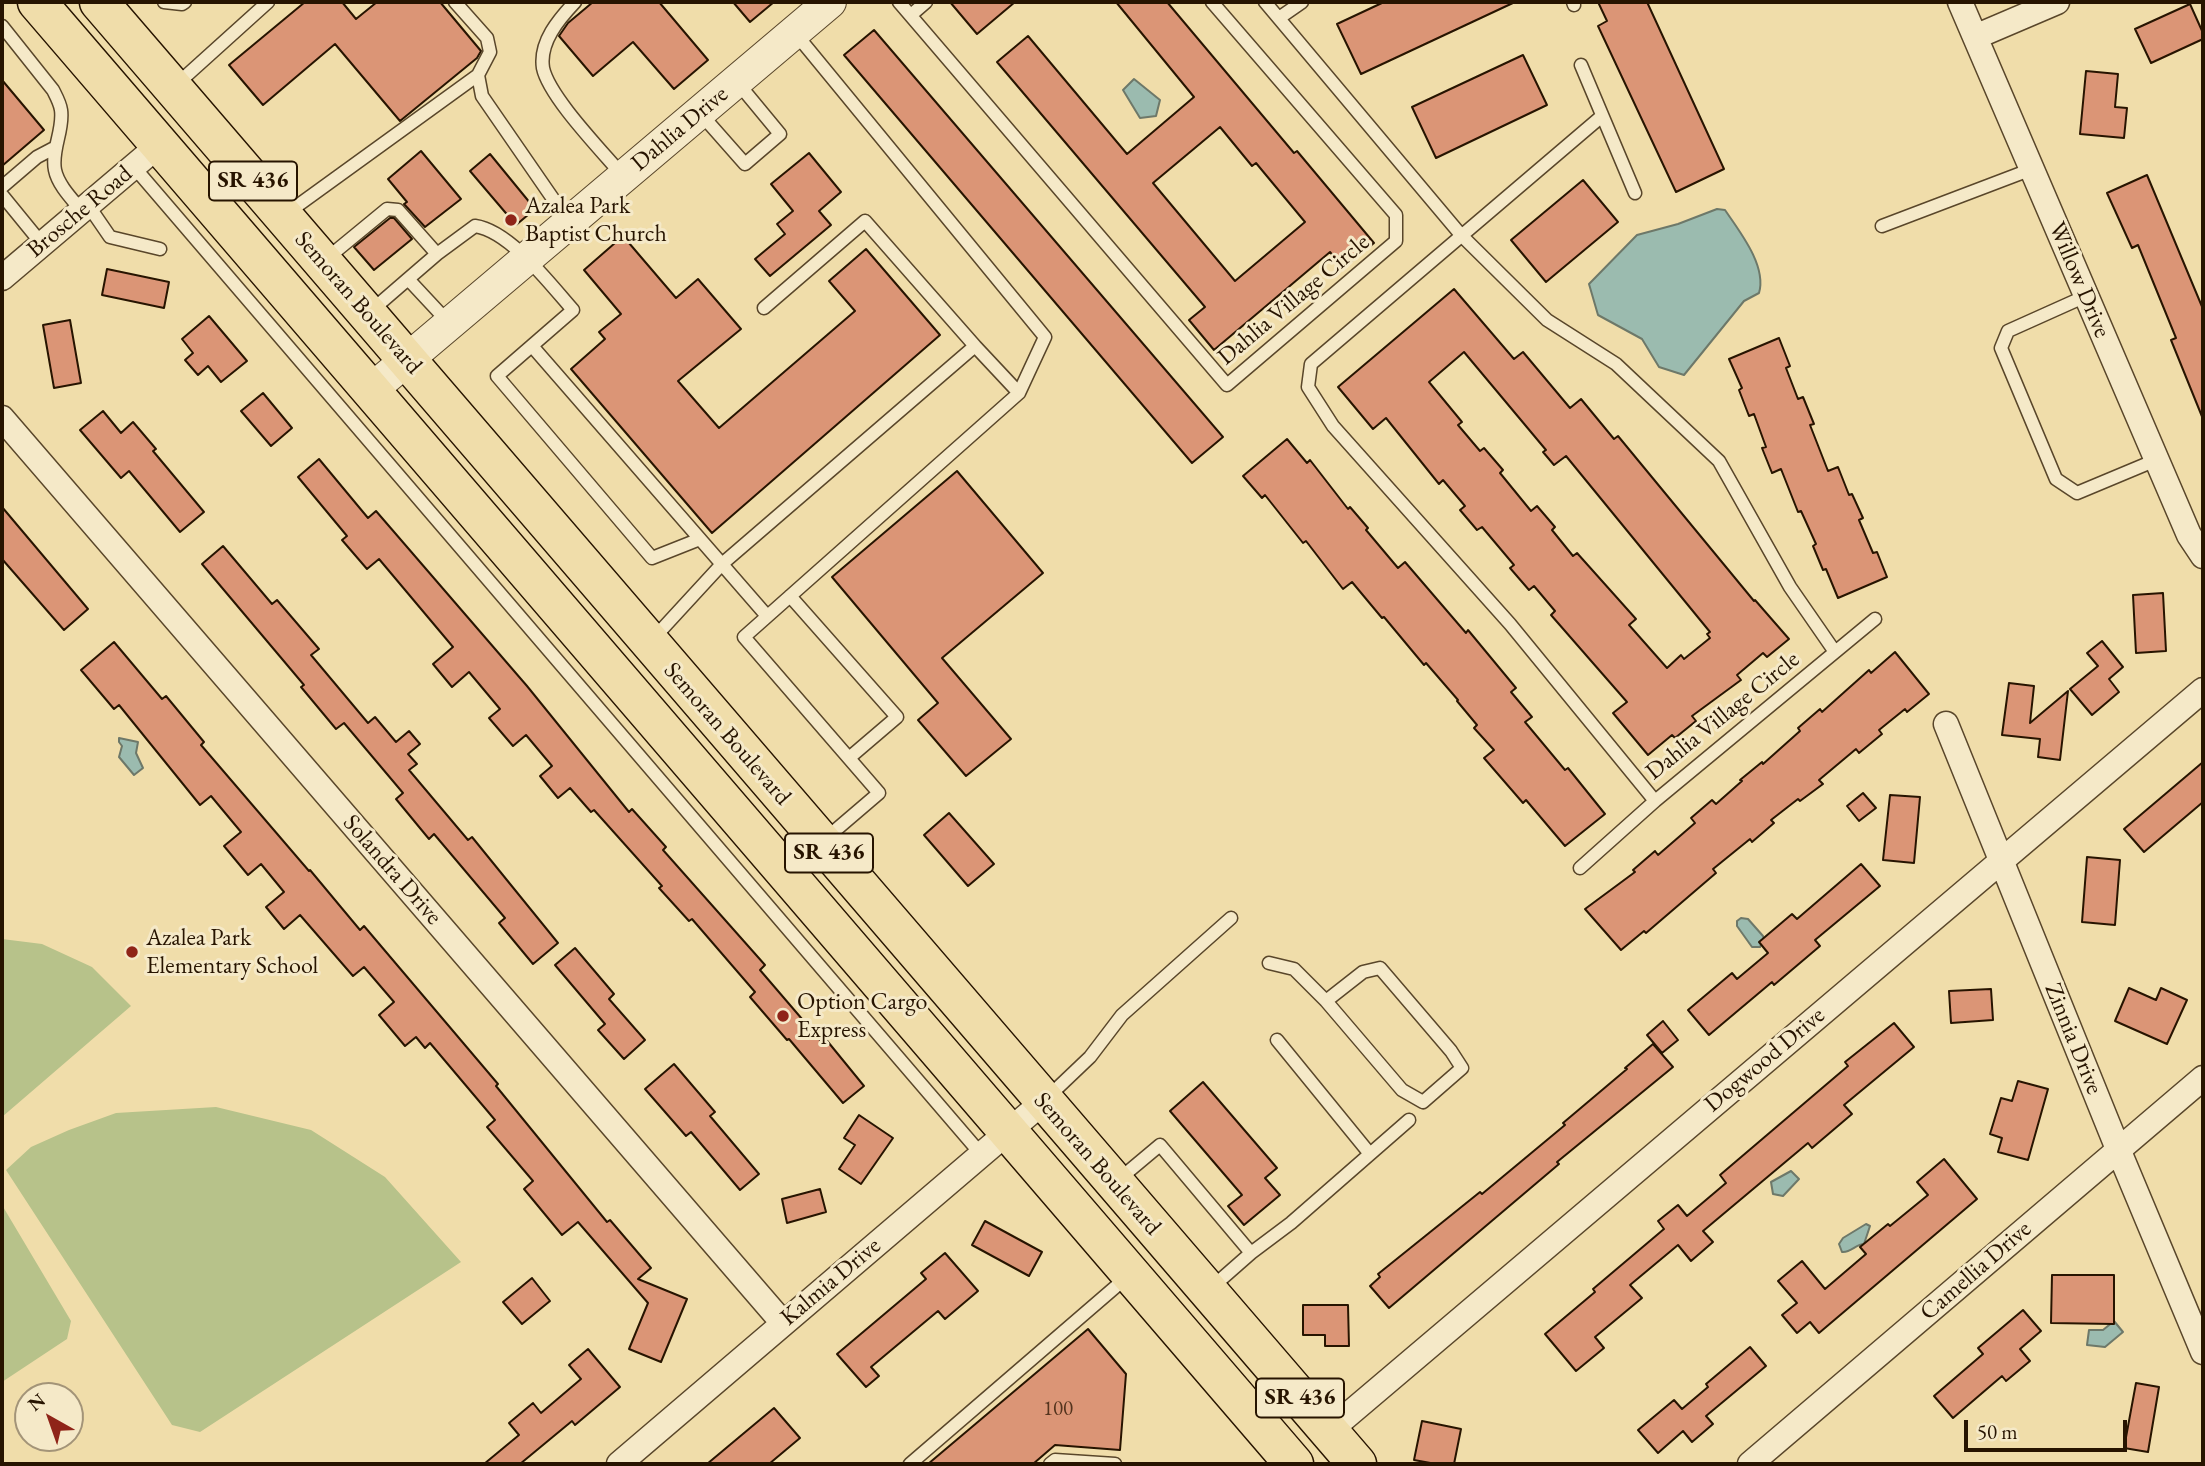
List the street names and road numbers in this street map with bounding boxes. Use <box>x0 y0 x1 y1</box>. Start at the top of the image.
street label: Dahlia Drive <box>626 80 734 178</box>
street label: Brosche Road <box>22 160 138 264</box>
road number: SR 436 <box>209 162 297 200</box>
street label: Willow Drive <box>2042 218 2116 342</box>
street label: Semoran Boulevard <box>288 226 428 380</box>
street label: Dahlia Village Circle <box>1212 228 1376 372</box>
street label: Dahlia Village Circle <box>1640 645 1806 787</box>
street label: Semoran Boulevard <box>657 657 797 811</box>
street label: Solandra Drive <box>336 809 448 931</box>
road number: SR 436 <box>785 834 873 873</box>
street label: Zinnia Drive <box>2038 979 2108 1099</box>
street label: Dogwood Drive <box>1699 1001 1831 1119</box>
street label: Semoran Boulevard <box>1027 1087 1167 1241</box>
street label: Camellia Drive <box>1915 1215 2037 1327</box>
street label: Kalmia Drive <box>775 1232 887 1332</box>
road number: SR 436 <box>1256 1378 1344 1418</box>

